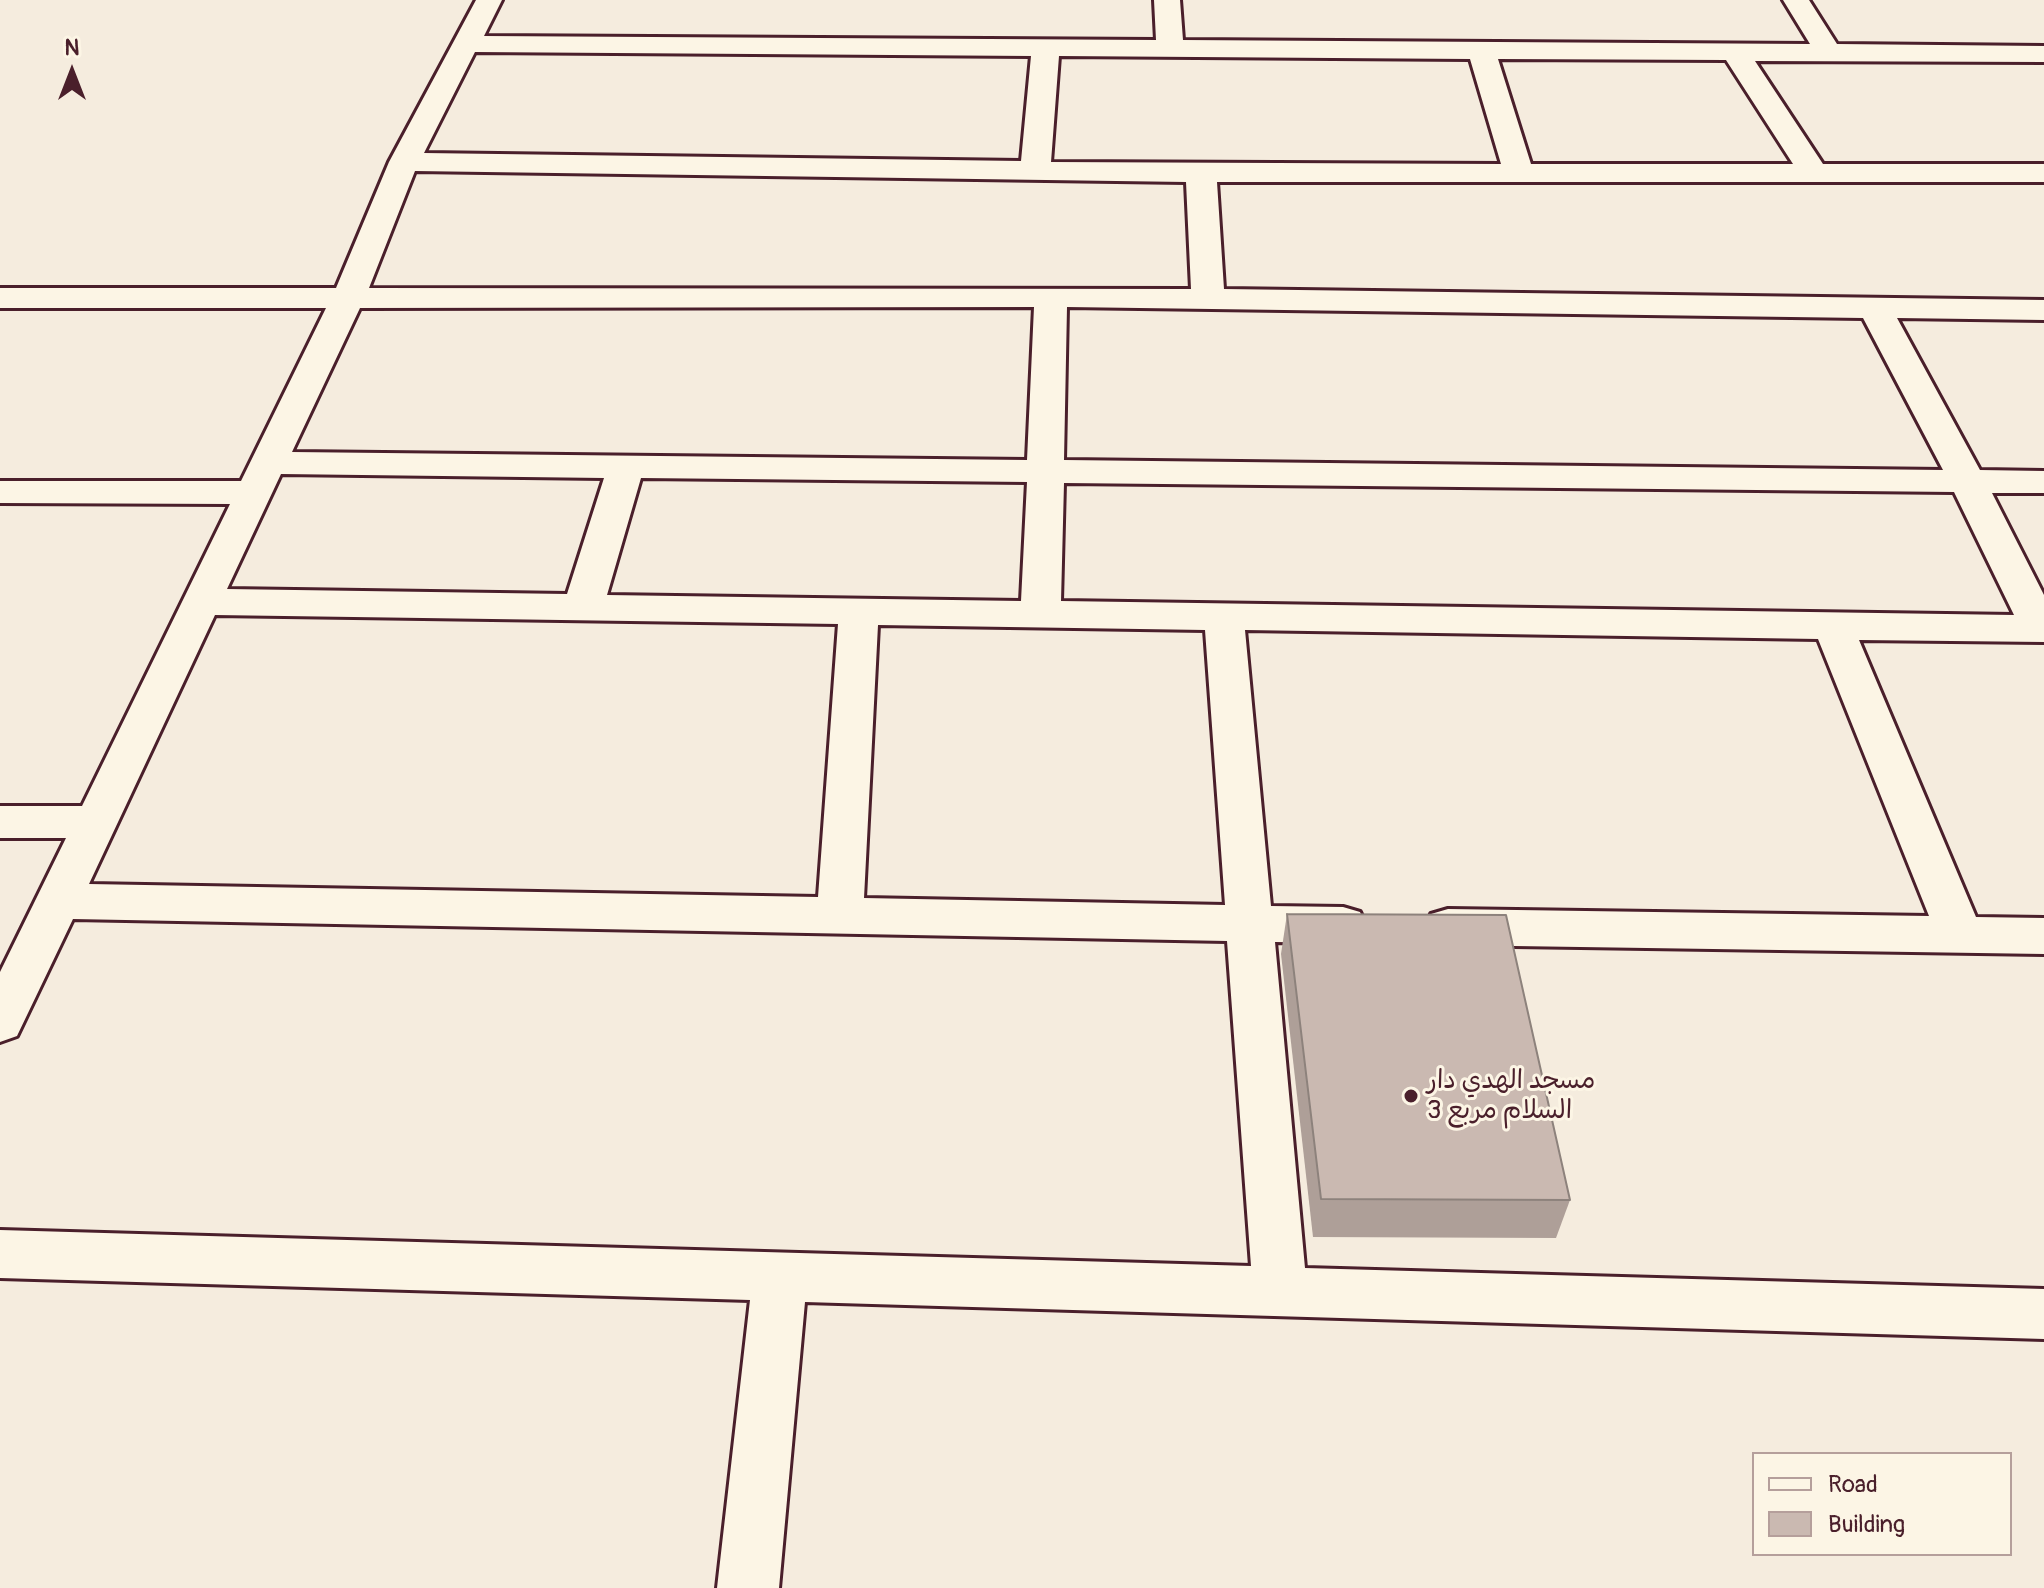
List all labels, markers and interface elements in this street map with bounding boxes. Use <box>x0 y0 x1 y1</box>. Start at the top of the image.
north arrow <box>32 32 112 112</box>
text: N <box>65 34 79 62</box>
place label: مسجد الهدي دار السلام مربع 3 <box>1427 1065 1595 1126</box>
marker: مسجد الهدي دار السلام مربع 3 <box>1402 1087 1420 1105</box>
legend <box>1752 1452 2012 1556</box>
text: Road <box>1828 1470 1878 1499</box>
text: Building <box>1828 1510 1905 1539</box>

